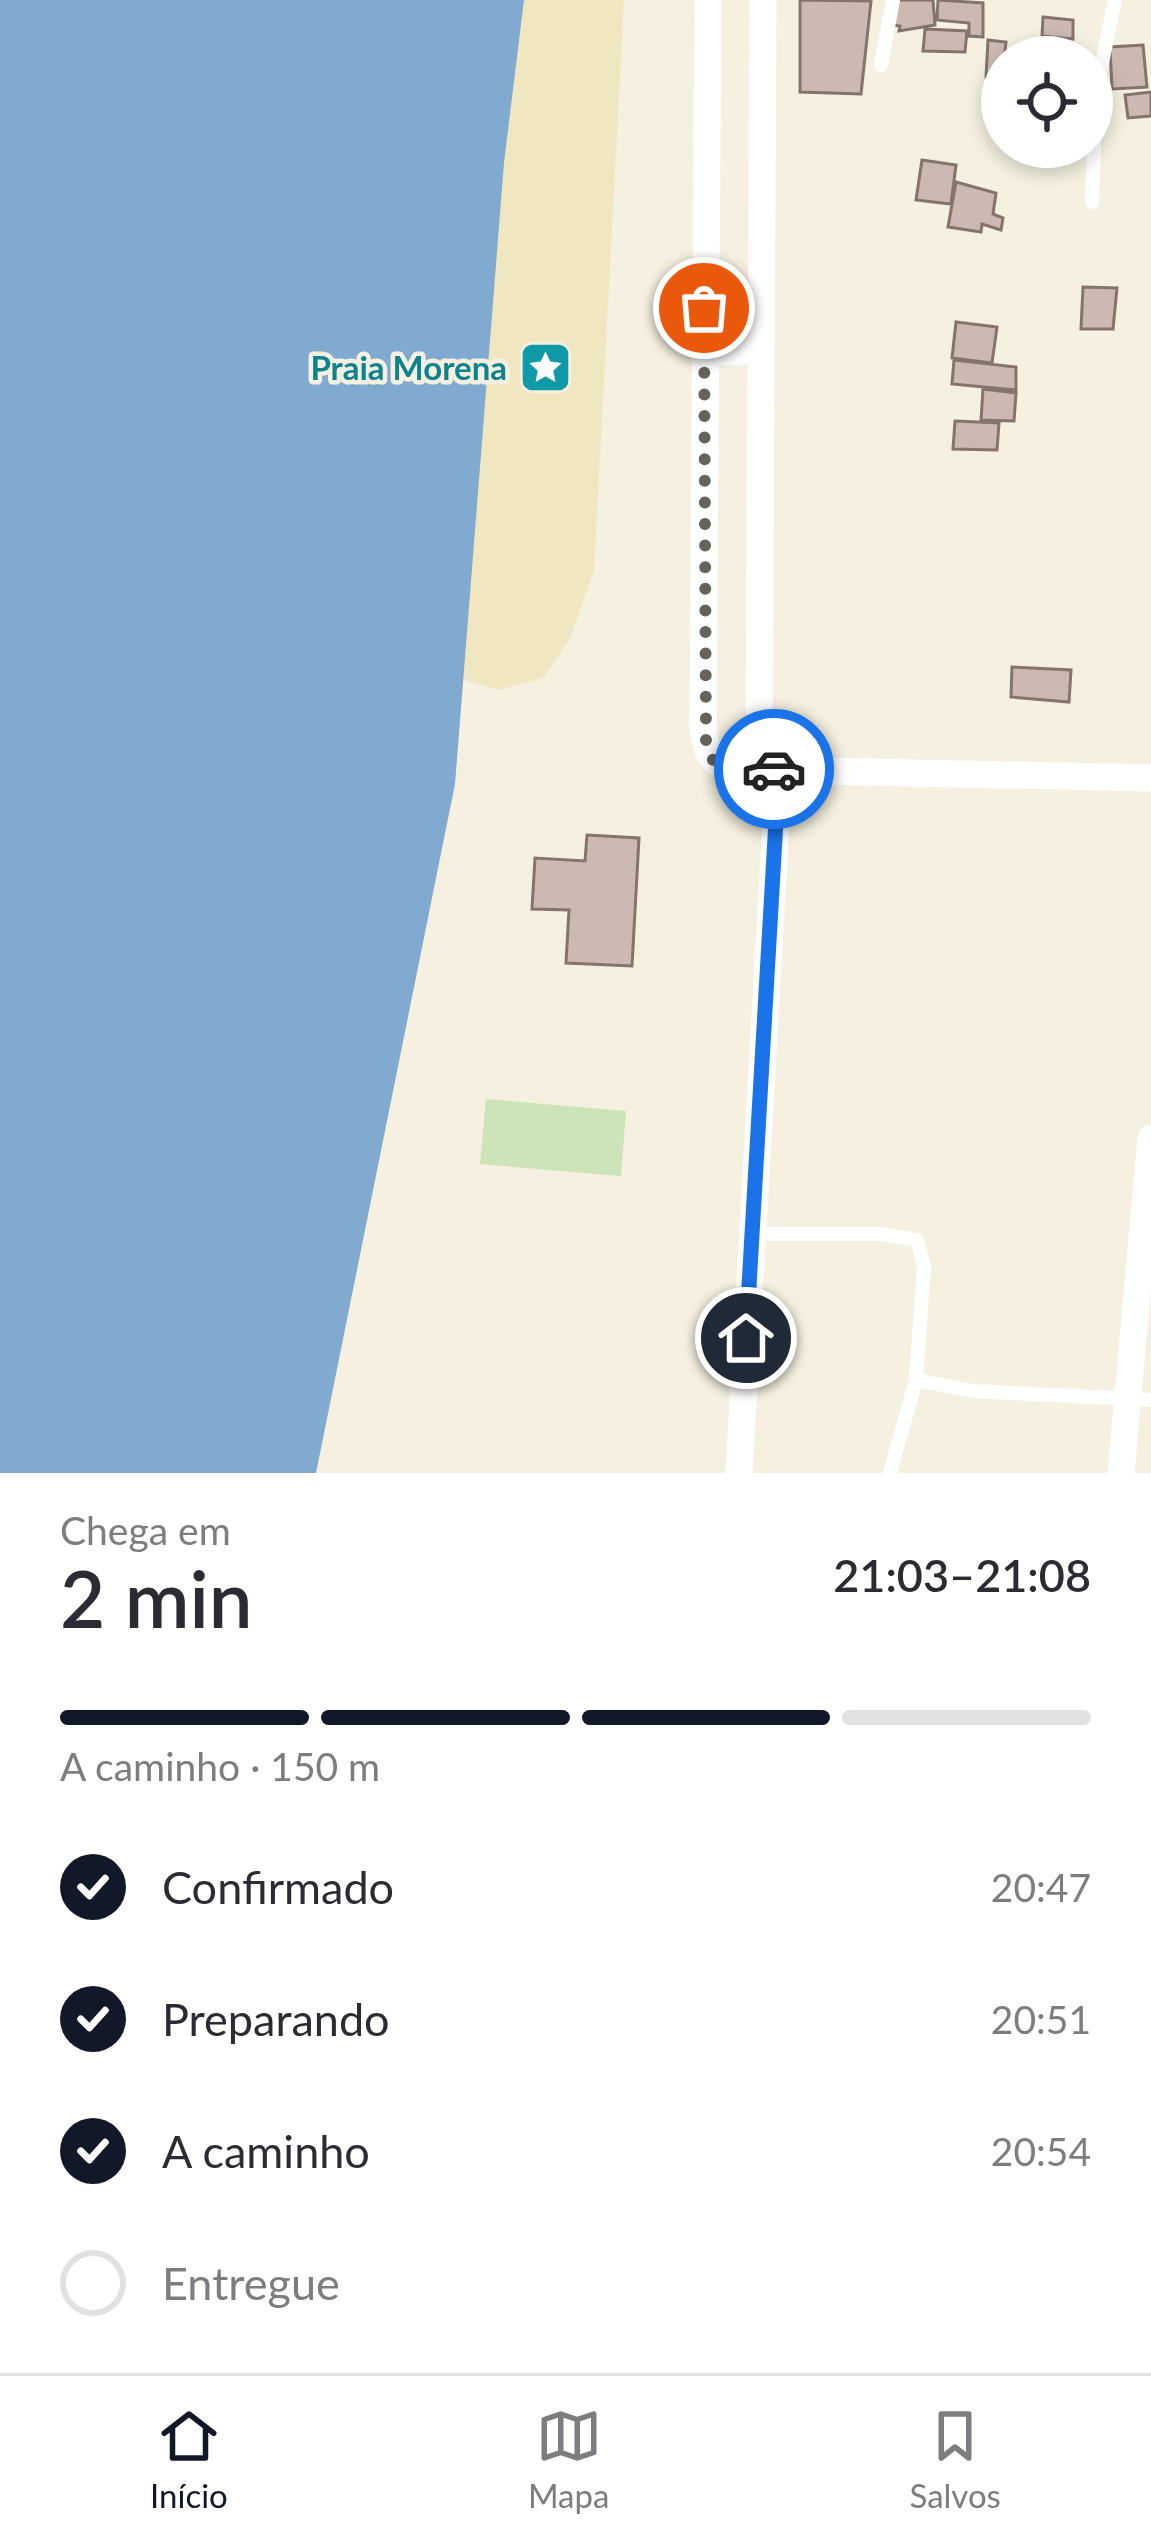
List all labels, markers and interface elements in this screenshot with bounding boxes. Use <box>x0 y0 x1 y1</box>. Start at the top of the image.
map controls <box>981 36 1113 168</box>
button: locate <box>981 36 1113 168</box>
pin <box>653 257 755 359</box>
icon: bag <box>671 275 737 341</box>
place icon: Praia Morena <box>518 339 574 395</box>
place label: Praia Morena <box>310 347 507 387</box>
courier <box>714 709 834 829</box>
icon: car <box>741 736 807 802</box>
pin <box>695 1287 797 1389</box>
icon: home <box>713 1305 779 1371</box>
text: Chega em <box>60 1507 231 1553</box>
text: 21:03–21:08 <box>833 1548 1091 1602</box>
text: 2 min <box>60 1551 253 1645</box>
text: A caminho · 150 m <box>60 1743 380 1789</box>
icon: check <box>60 1854 126 1920</box>
text: Confirmado <box>162 1860 394 1914</box>
text: 20:47 <box>991 1864 1091 1910</box>
icon: check <box>60 1986 126 2052</box>
text: Preparando <box>162 1992 390 2046</box>
text: 20:51 <box>991 1996 1091 2042</box>
icon: check <box>60 2118 126 2184</box>
text: A caminho <box>162 2124 370 2178</box>
text: 20:54 <box>991 2128 1091 2174</box>
text: Entregue <box>162 2256 340 2310</box>
tab: Início <box>150 2403 228 2515</box>
tab: Mapa <box>528 2403 609 2515</box>
tab: Salvos <box>909 2403 1001 2515</box>

